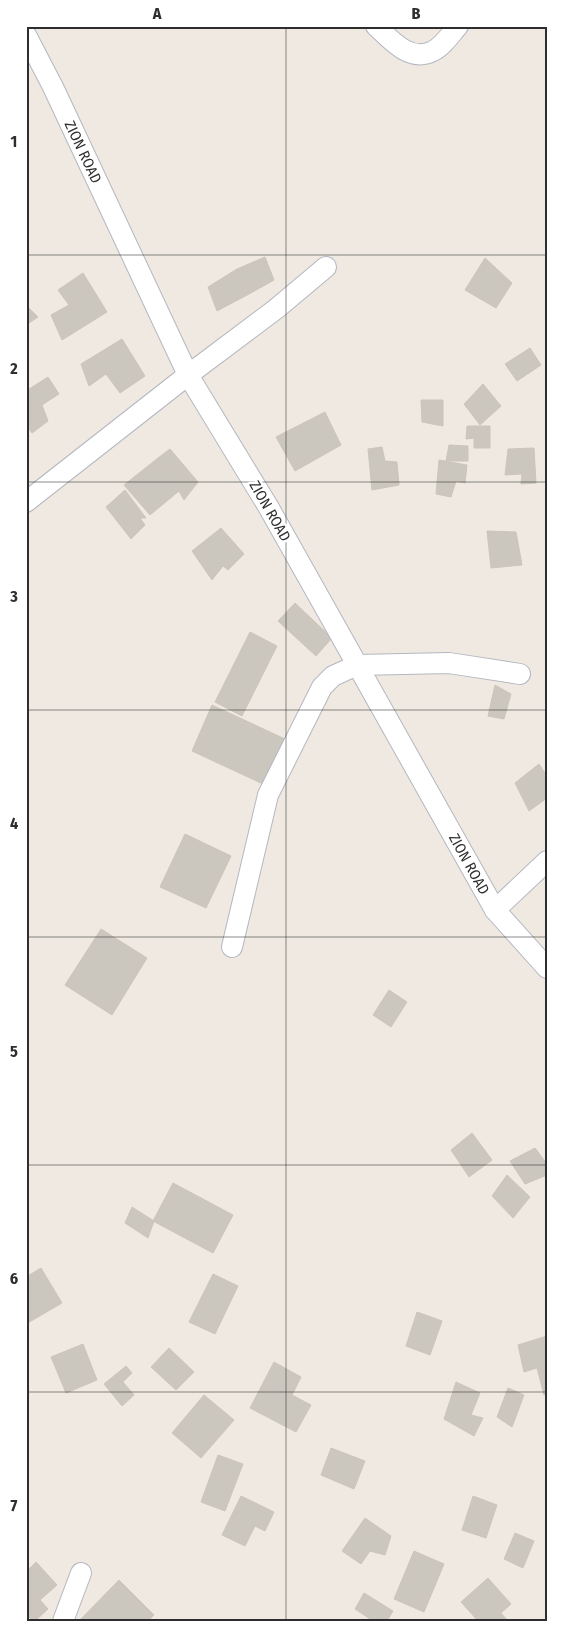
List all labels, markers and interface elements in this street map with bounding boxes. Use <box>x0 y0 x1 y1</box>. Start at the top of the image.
text: A <box>152 4 162 23</box>
text: B <box>412 4 421 23</box>
street label: ZION ROAD <box>61 118 105 186</box>
text: 1 <box>11 132 17 151</box>
text: 2 <box>9 359 18 378</box>
street label: ZION ROAD <box>245 477 295 545</box>
text: 3 <box>9 587 18 606</box>
text: 4 <box>10 814 18 833</box>
street label: ZION ROAD <box>445 830 493 898</box>
text: 5 <box>10 1042 18 1061</box>
text: 6 <box>10 1269 18 1288</box>
text: 7 <box>11 1496 18 1515</box>

